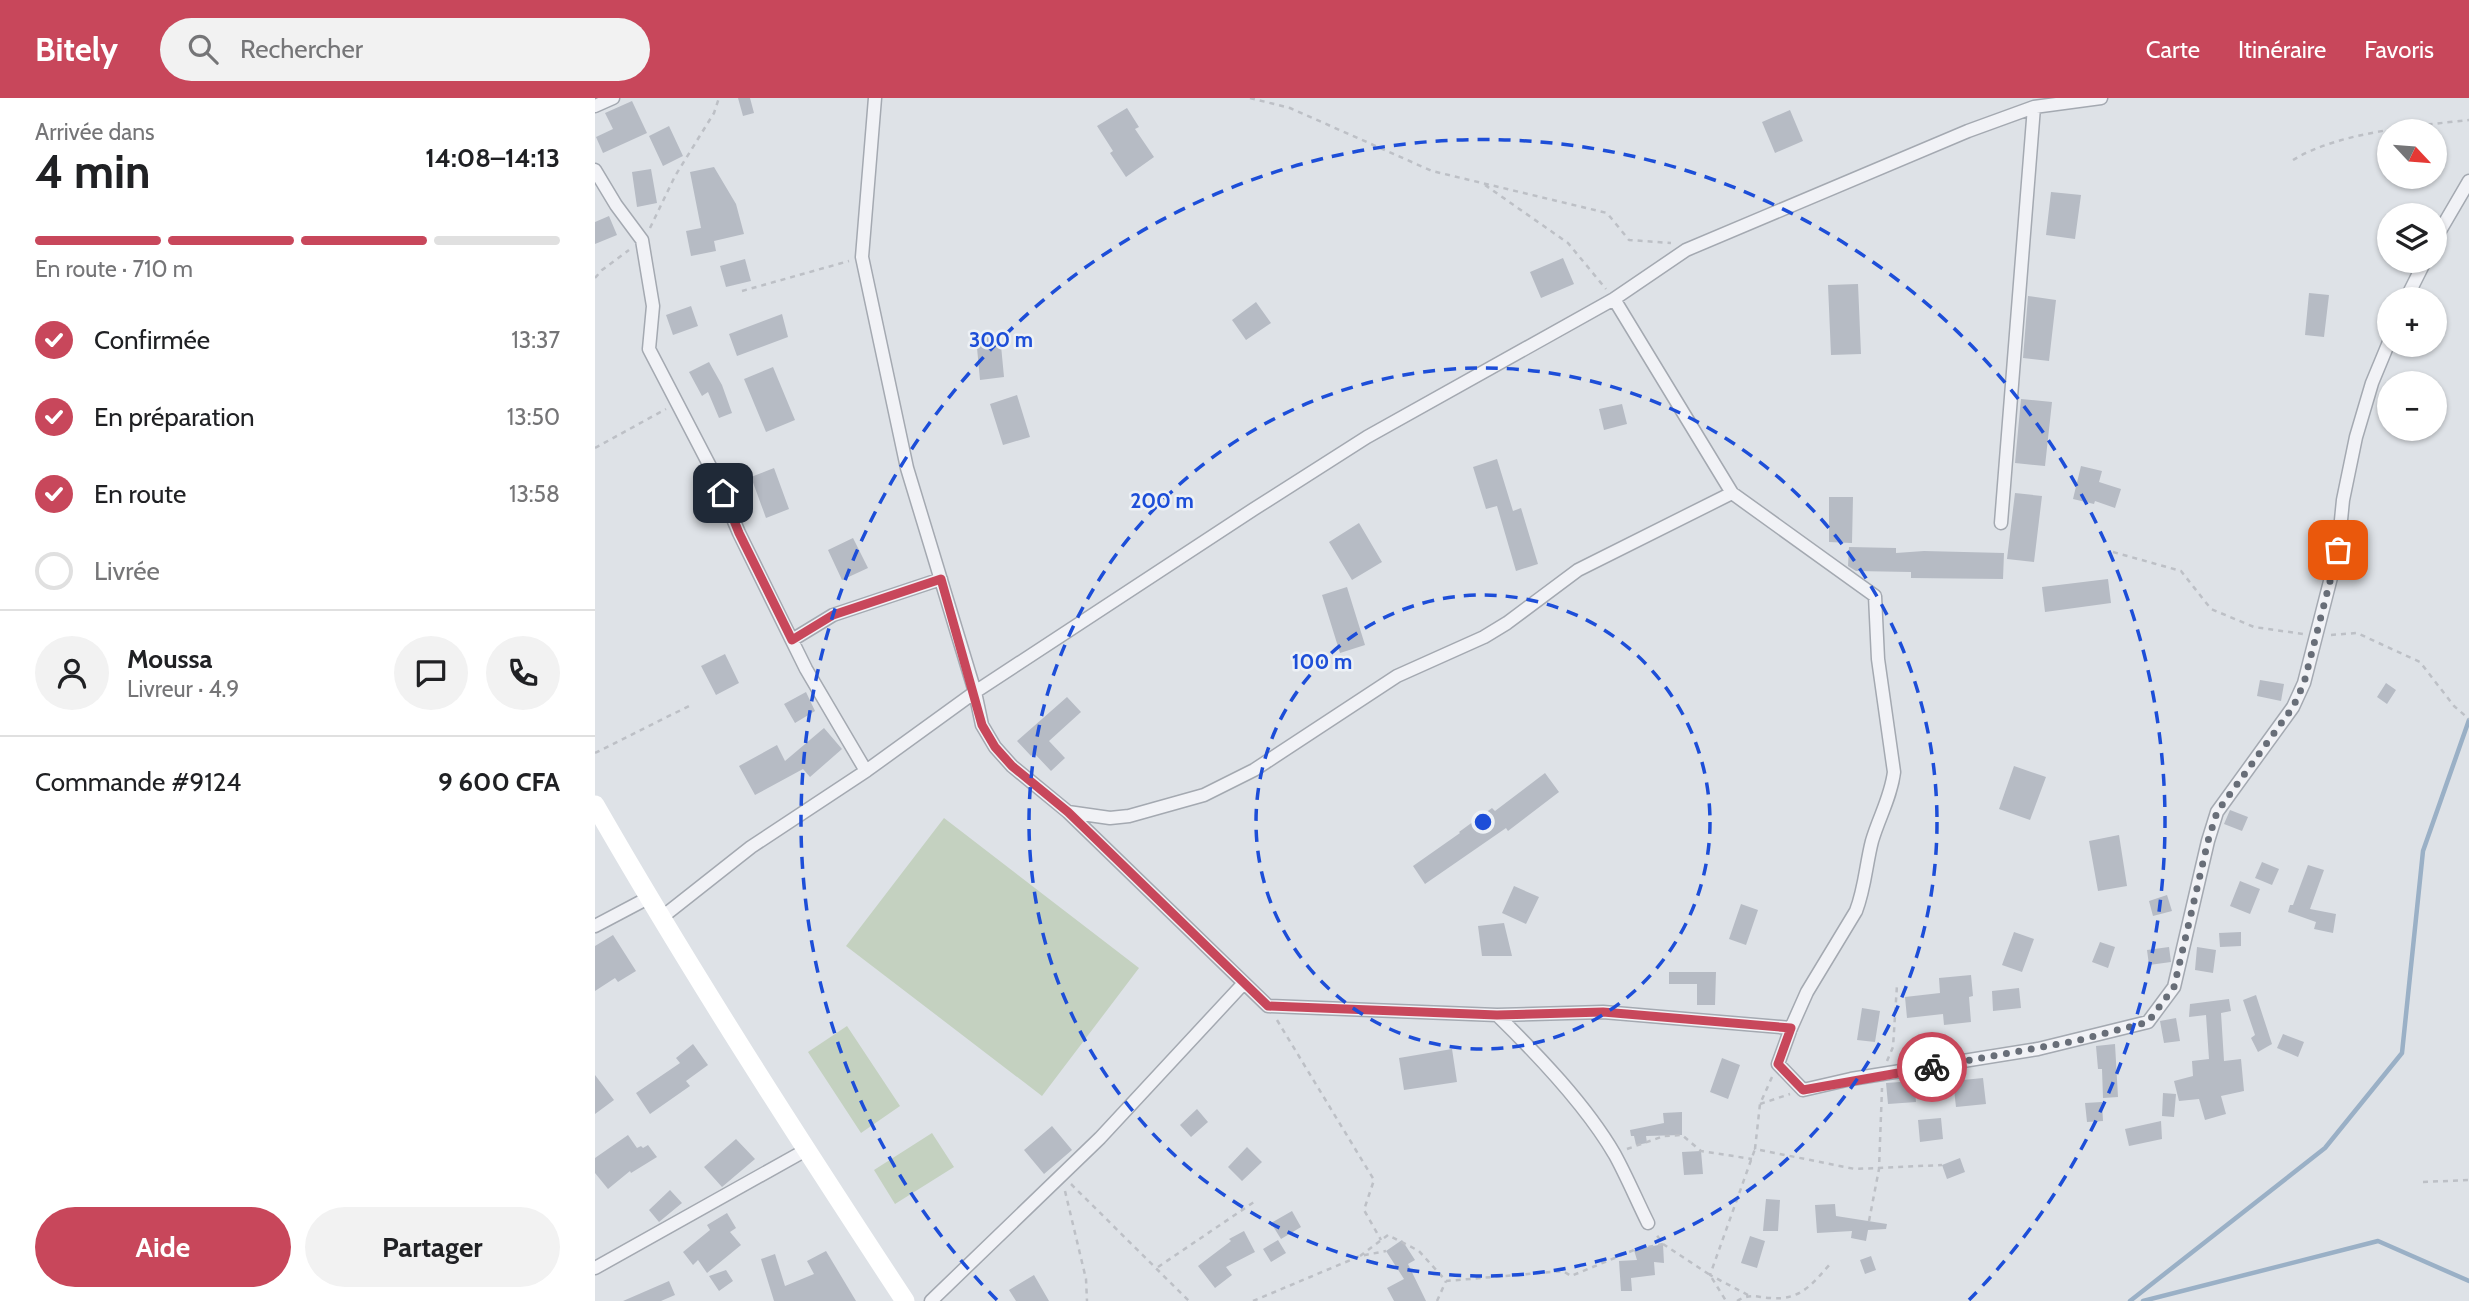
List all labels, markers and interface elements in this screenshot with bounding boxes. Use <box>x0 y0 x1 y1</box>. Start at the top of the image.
search box <box>160 18 650 81</box>
text: Bitely <box>35 29 118 69</box>
icon: search <box>184 30 222 68</box>
text: Rechercher <box>240 33 363 65</box>
text: Carte <box>2146 35 2200 64</box>
text: Itinéraire <box>2238 35 2326 64</box>
text: Favoris <box>2364 35 2434 64</box>
text: Arrivée dans <box>35 118 155 146</box>
north arrow <box>2377 119 2447 189</box>
map controls <box>2377 119 2447 441</box>
text: 14:08–14:13 <box>425 142 560 174</box>
text: 4 min <box>35 144 150 200</box>
button: layers <box>2377 203 2447 273</box>
text: En route · 710 m <box>35 255 193 283</box>
button: + <box>2377 287 2447 357</box>
icon: check <box>35 321 73 359</box>
text: Confirmée <box>94 324 210 356</box>
text: 13:37 <box>511 326 560 354</box>
text: 300 m <box>969 327 1033 352</box>
button: − <box>2377 371 2447 441</box>
icon: check <box>35 398 73 436</box>
text: En préparation <box>94 401 255 433</box>
text: 13:50 <box>507 403 560 431</box>
pin <box>693 463 753 523</box>
icon: home <box>704 474 742 512</box>
icon: check <box>35 475 73 513</box>
text: En route <box>94 478 186 510</box>
text: 13:58 <box>509 480 560 508</box>
text: 200 m <box>1130 488 1194 513</box>
pin <box>2308 520 2368 580</box>
icon: bag <box>2319 531 2357 569</box>
text: Livrée <box>94 555 160 587</box>
button: person <box>35 636 109 710</box>
button: chat <box>394 636 468 710</box>
button: phone <box>486 636 560 710</box>
text: Moussa <box>127 643 212 675</box>
text: 100 m <box>1292 649 1352 674</box>
text: Livreur · 4.9 <box>127 675 239 703</box>
text: Commande #9124 <box>35 766 241 798</box>
text: 9 600 CFA <box>438 766 560 798</box>
centre of rings <box>1471 810 1495 834</box>
courier <box>1897 1032 1967 1102</box>
icon: bike <box>1913 1048 1951 1086</box>
button: Aide <box>35 1207 291 1287</box>
button: Partager <box>305 1207 560 1287</box>

